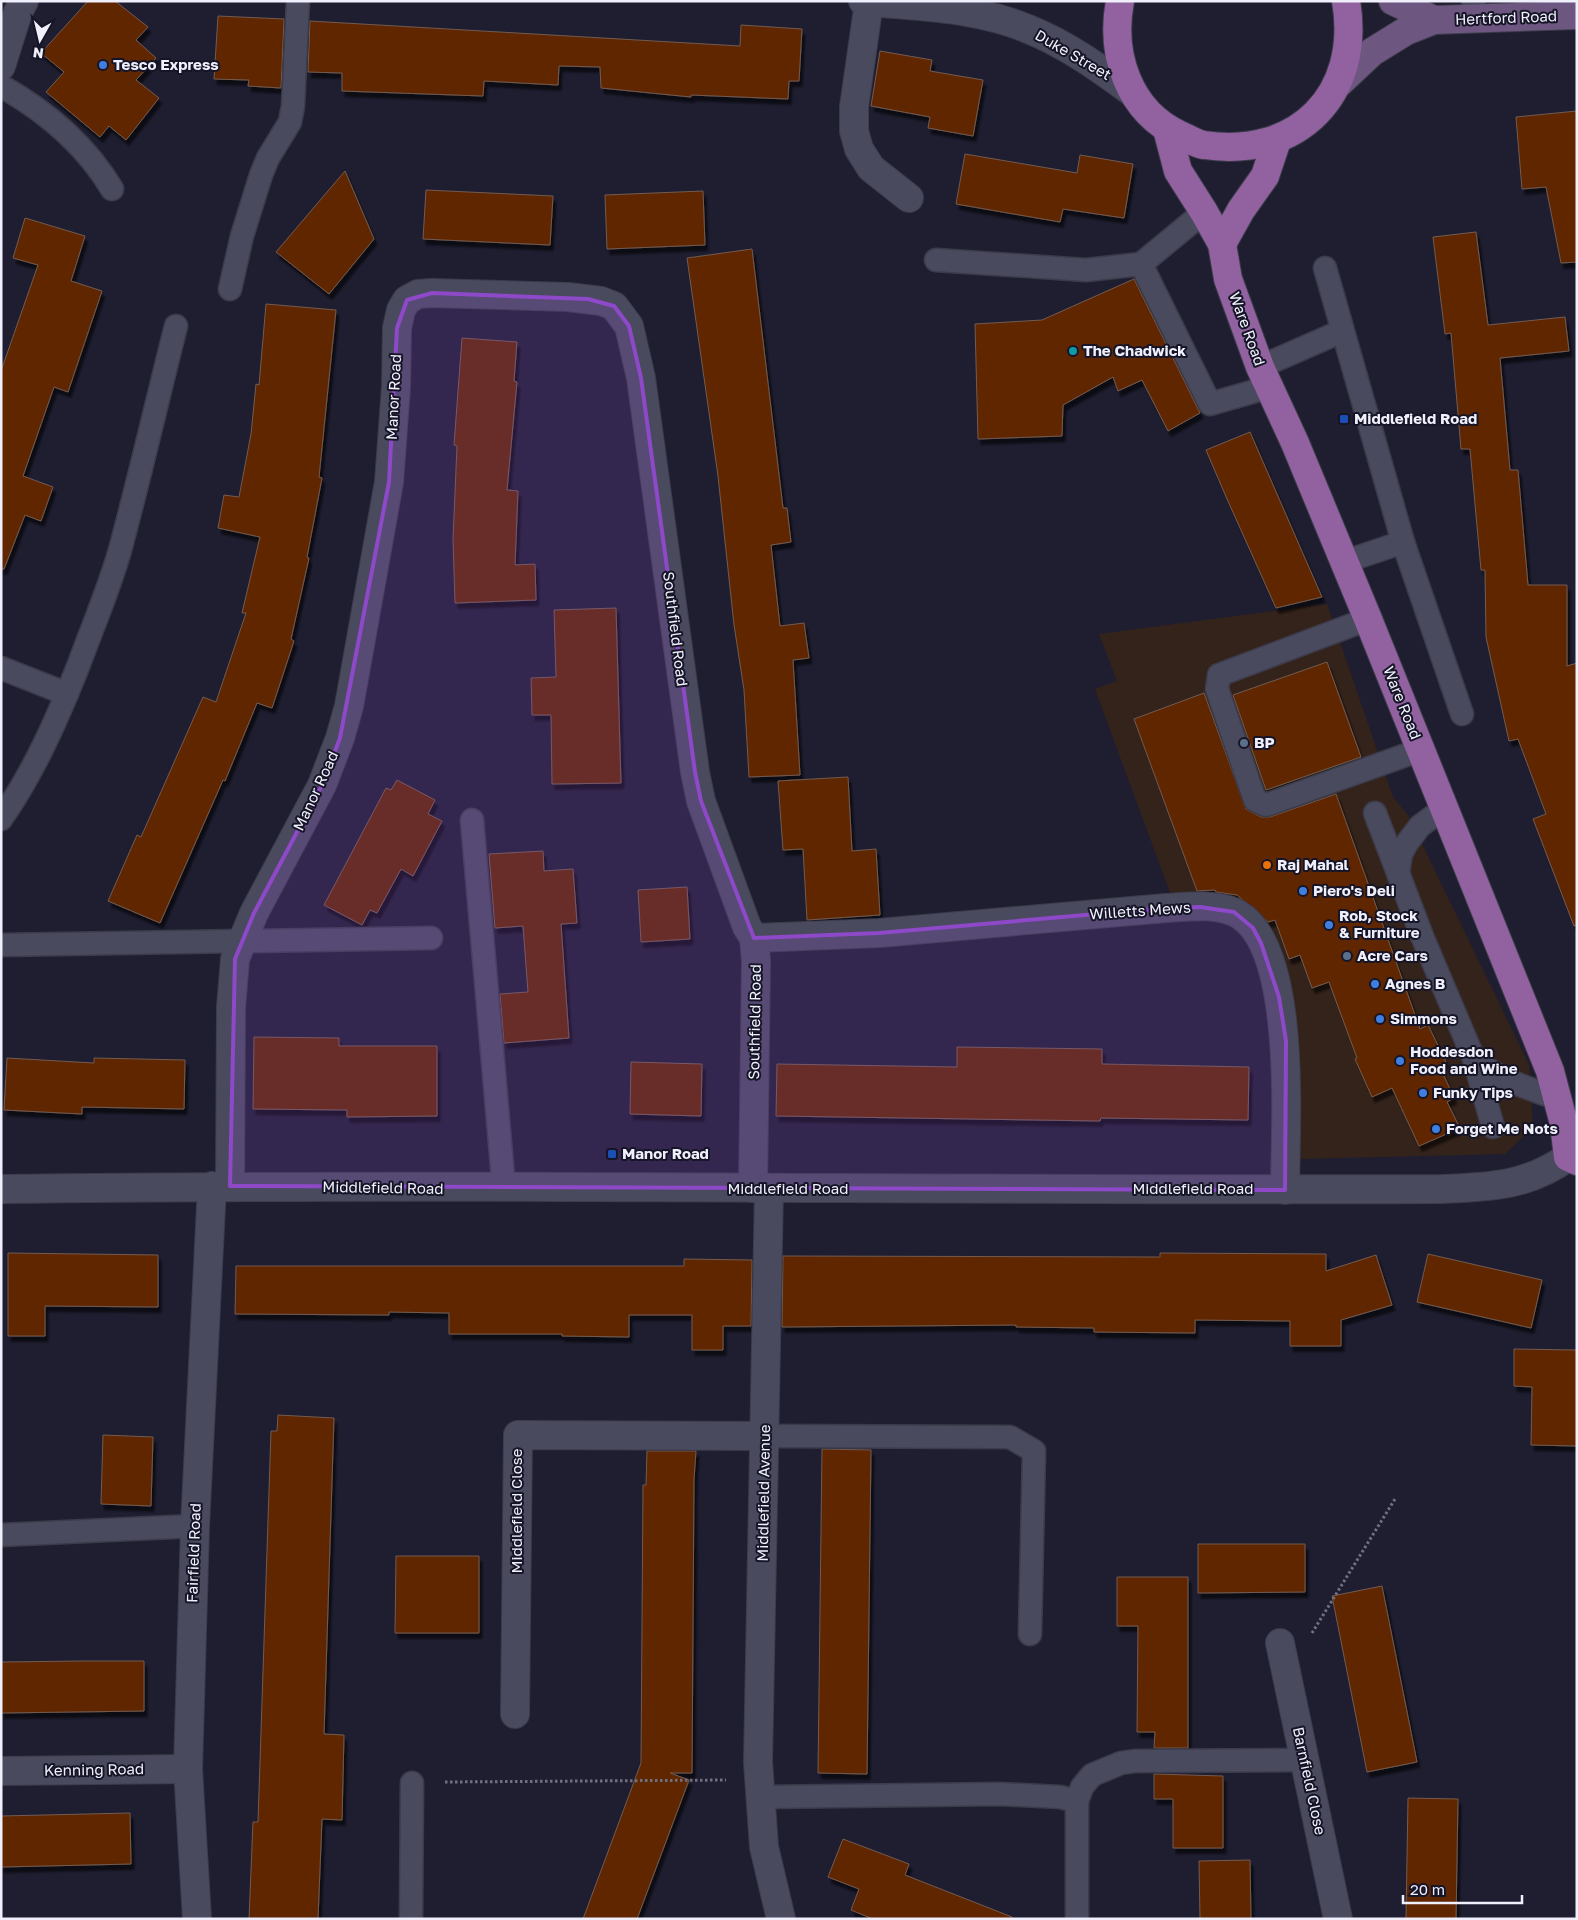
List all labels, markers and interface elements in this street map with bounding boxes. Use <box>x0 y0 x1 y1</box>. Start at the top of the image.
street label: Hertford Road <box>1455 6 1557 28</box>
north arrow <box>15 15 65 65</box>
street label: Duke Street <box>1032 25 1115 83</box>
text: N <box>32 44 45 63</box>
place label: Tesco Express <box>113 55 219 73</box>
marker: Tesco Express <box>97 59 109 71</box>
street label: Ware Road <box>1226 289 1270 368</box>
place label: The Chadwick <box>1083 341 1186 359</box>
marker: The Chadwick <box>1067 345 1079 357</box>
street label: Manor Road <box>382 354 404 440</box>
place label: Middlefield Road <box>1354 409 1477 427</box>
marker: Middlefield Road <box>1338 413 1350 425</box>
street label: Southfield Road <box>660 570 692 687</box>
street label: Ware Road <box>1380 663 1426 742</box>
place label: BP <box>1254 733 1275 751</box>
marker: BP <box>1238 737 1250 749</box>
street label: Manor Road <box>289 748 341 833</box>
place label: Raj Mahal <box>1277 855 1349 873</box>
marker: Raj Mahal <box>1261 859 1273 871</box>
place label: Piero's Deli <box>1313 881 1395 899</box>
marker: Piero's Deli <box>1297 885 1309 897</box>
street label: Willetts Mews <box>1089 897 1191 923</box>
place label: Rob, Stock & Furniture <box>1339 906 1420 941</box>
marker: Rob, Stock & Furniture <box>1323 919 1335 931</box>
place label: Acre Cars <box>1357 946 1428 964</box>
marker: Acre Cars <box>1341 950 1353 962</box>
street label: Southfield Road <box>744 964 764 1080</box>
place label: Agnes B <box>1385 974 1446 992</box>
marker: Agnes B <box>1369 978 1381 990</box>
place label: Simmons <box>1390 1009 1457 1027</box>
marker: Simmons <box>1374 1013 1386 1025</box>
place label: Hoddesdon Food and Wine <box>1410 1042 1518 1077</box>
marker: Hoddesdon Food and Wine <box>1394 1055 1406 1067</box>
place label: Funky Tips <box>1433 1083 1513 1101</box>
marker: Funky Tips <box>1417 1087 1429 1099</box>
place label: Forget Me Nots <box>1446 1119 1558 1137</box>
marker: Forget Me Nots <box>1430 1123 1442 1135</box>
place label: Manor Road <box>622 1144 709 1162</box>
marker: Manor Road <box>606 1148 618 1160</box>
street label: Middlefield Road <box>322 1177 444 1197</box>
street label: Middlefield Road <box>727 1179 849 1197</box>
street label: Middlefield Road <box>1132 1179 1254 1197</box>
street label: Middlefield Avenue <box>753 1424 773 1562</box>
street label: Middlefield Close <box>507 1448 525 1573</box>
street label: Fairfield Road <box>182 1503 204 1603</box>
street label: Barnfield Close <box>1290 1725 1330 1837</box>
street label: Kenning Road <box>44 1759 144 1779</box>
scale bar <box>1403 1872 1522 1904</box>
text: 20 m <box>1410 1880 1445 1898</box>

